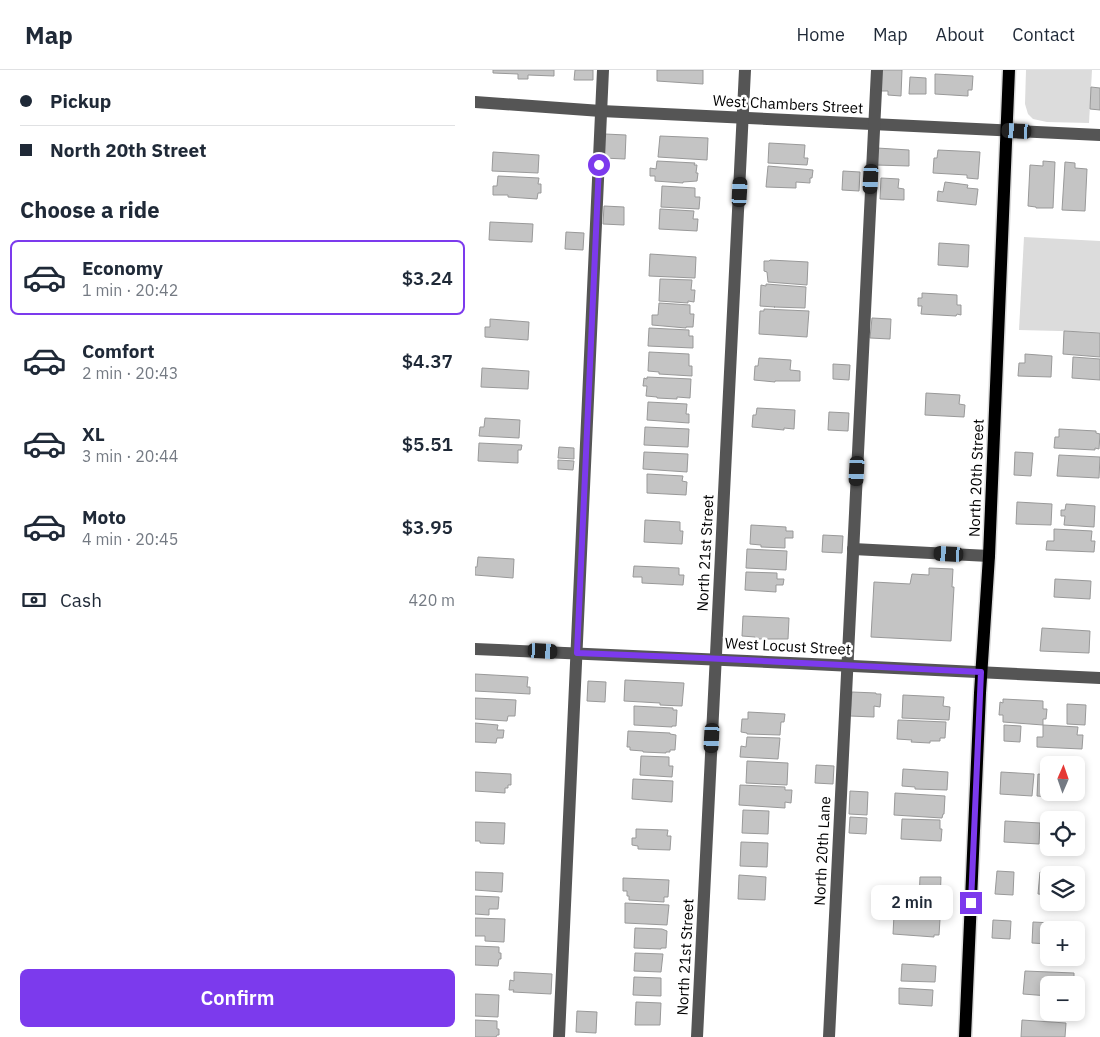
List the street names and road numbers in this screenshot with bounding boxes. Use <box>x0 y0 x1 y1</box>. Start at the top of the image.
street label: West Chambers Street <box>712 91 864 117</box>
street label: North 20th Street <box>964 419 988 537</box>
street label: North 21st Street <box>692 494 718 612</box>
street label: West Locust Street <box>724 633 852 659</box>
street label: North 20th Lane <box>810 796 834 906</box>
street label: North 21st Street <box>672 898 698 1016</box>

